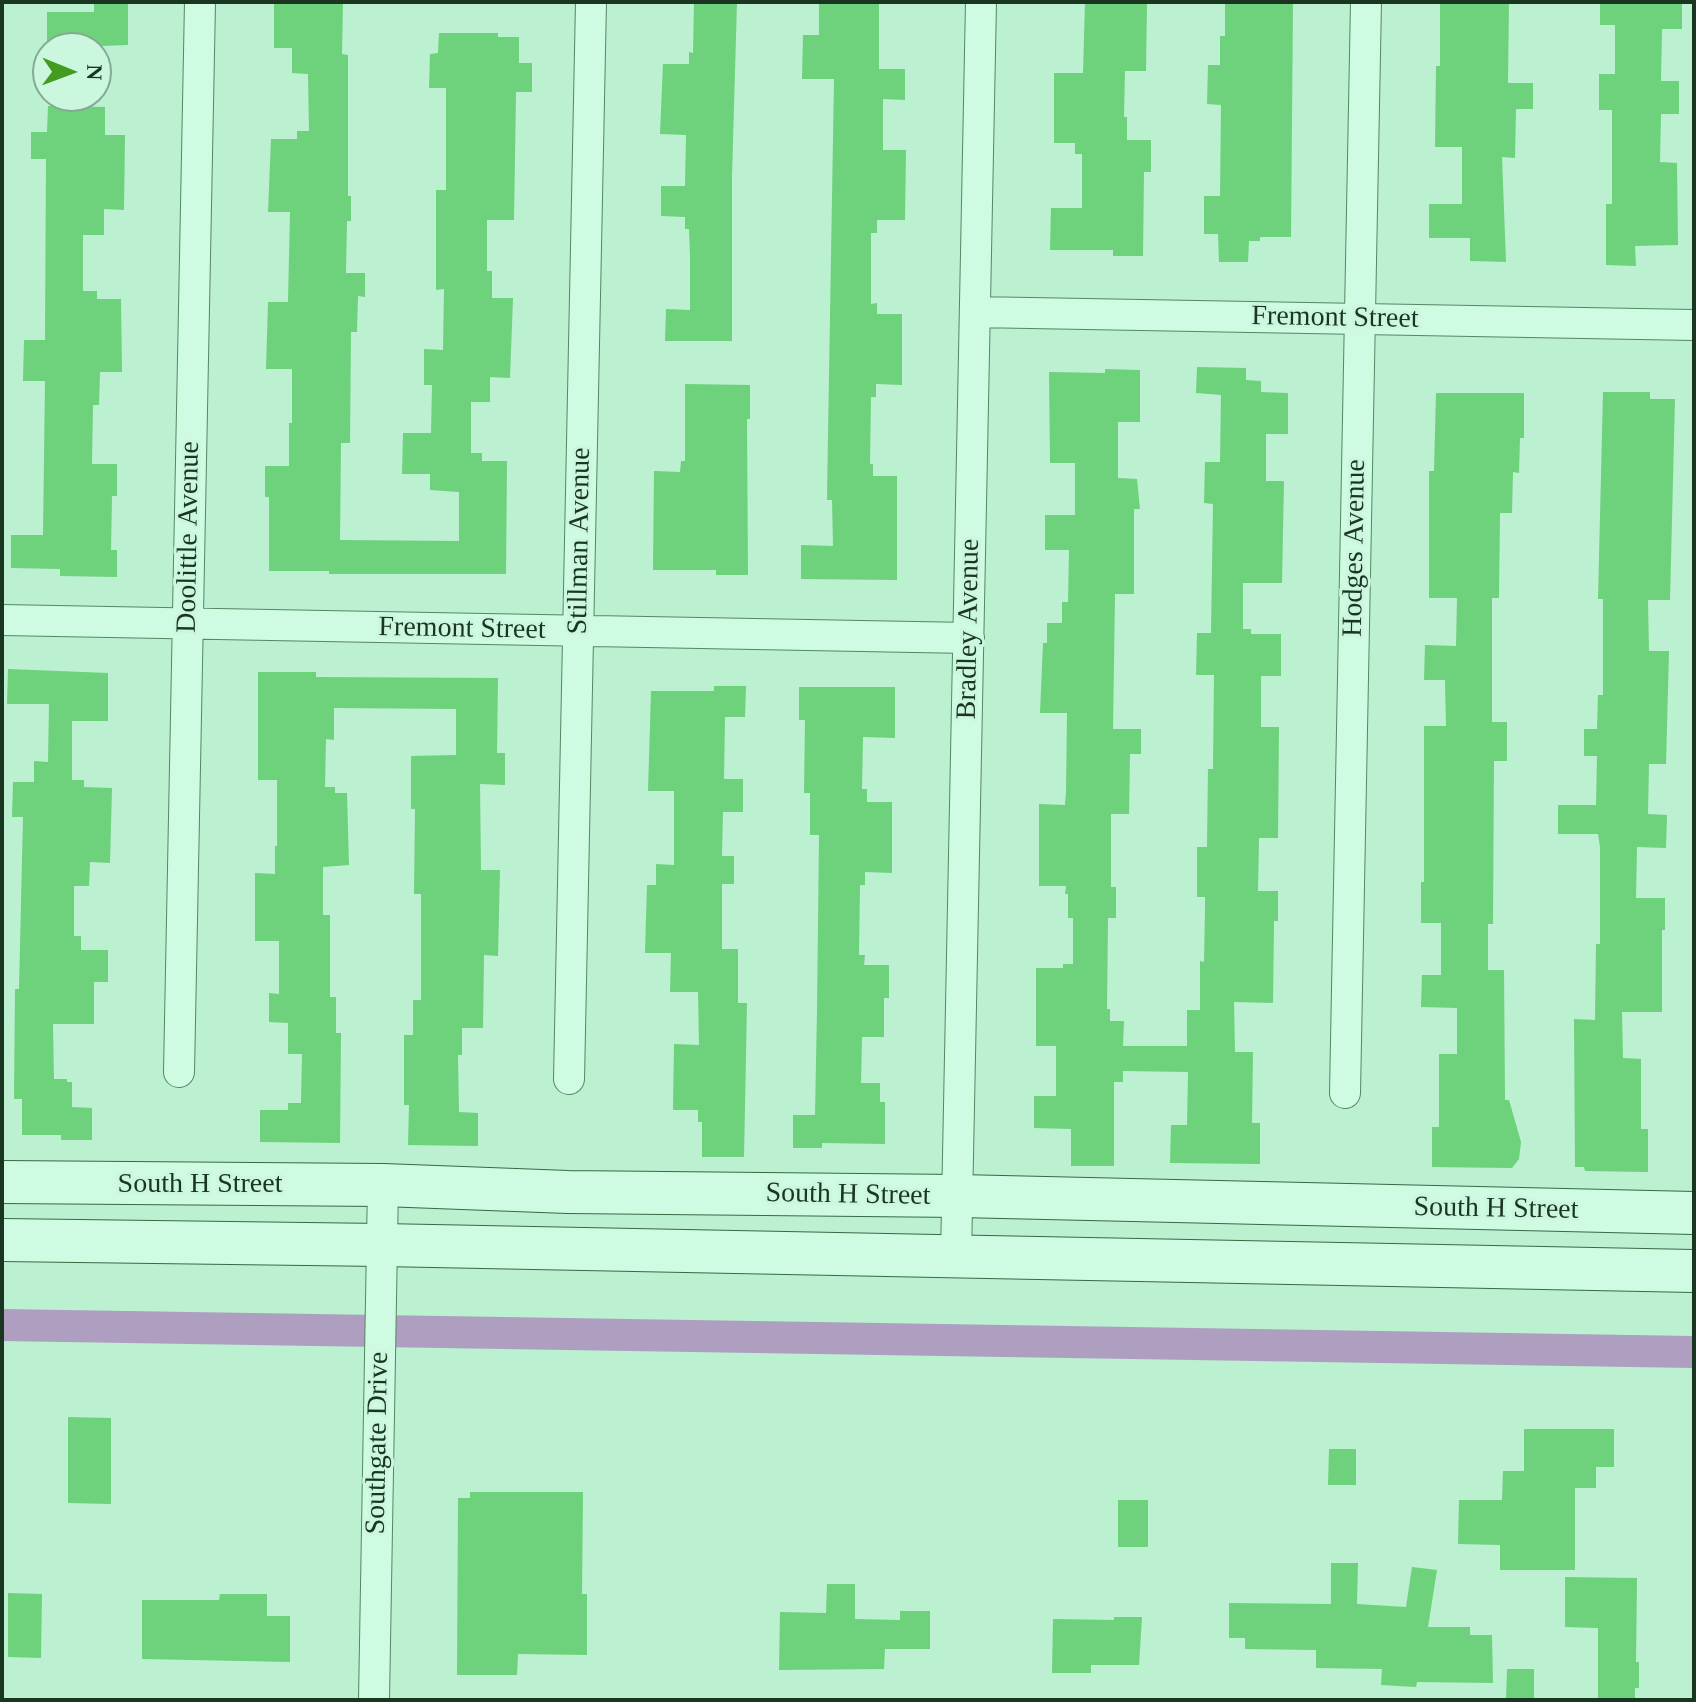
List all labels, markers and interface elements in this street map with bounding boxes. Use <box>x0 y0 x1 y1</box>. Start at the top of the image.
north arrow <box>32 32 112 112</box>
text: N <box>82 64 107 81</box>
street label: Fremont Street <box>1251 300 1419 336</box>
street label: Doolittle Avenue <box>171 441 207 633</box>
street label: Stillman Avenue <box>562 447 598 635</box>
street label: Hodges Avenue <box>1337 459 1373 637</box>
street label: Bradley Avenue <box>951 538 987 720</box>
street label: Fremont Street <box>378 611 546 647</box>
street label: South H Street <box>118 1168 282 1202</box>
street label: South H Street <box>765 1177 931 1213</box>
street label: South H Street <box>1413 1191 1579 1227</box>
street label: Southgate Drive <box>360 1351 396 1535</box>

